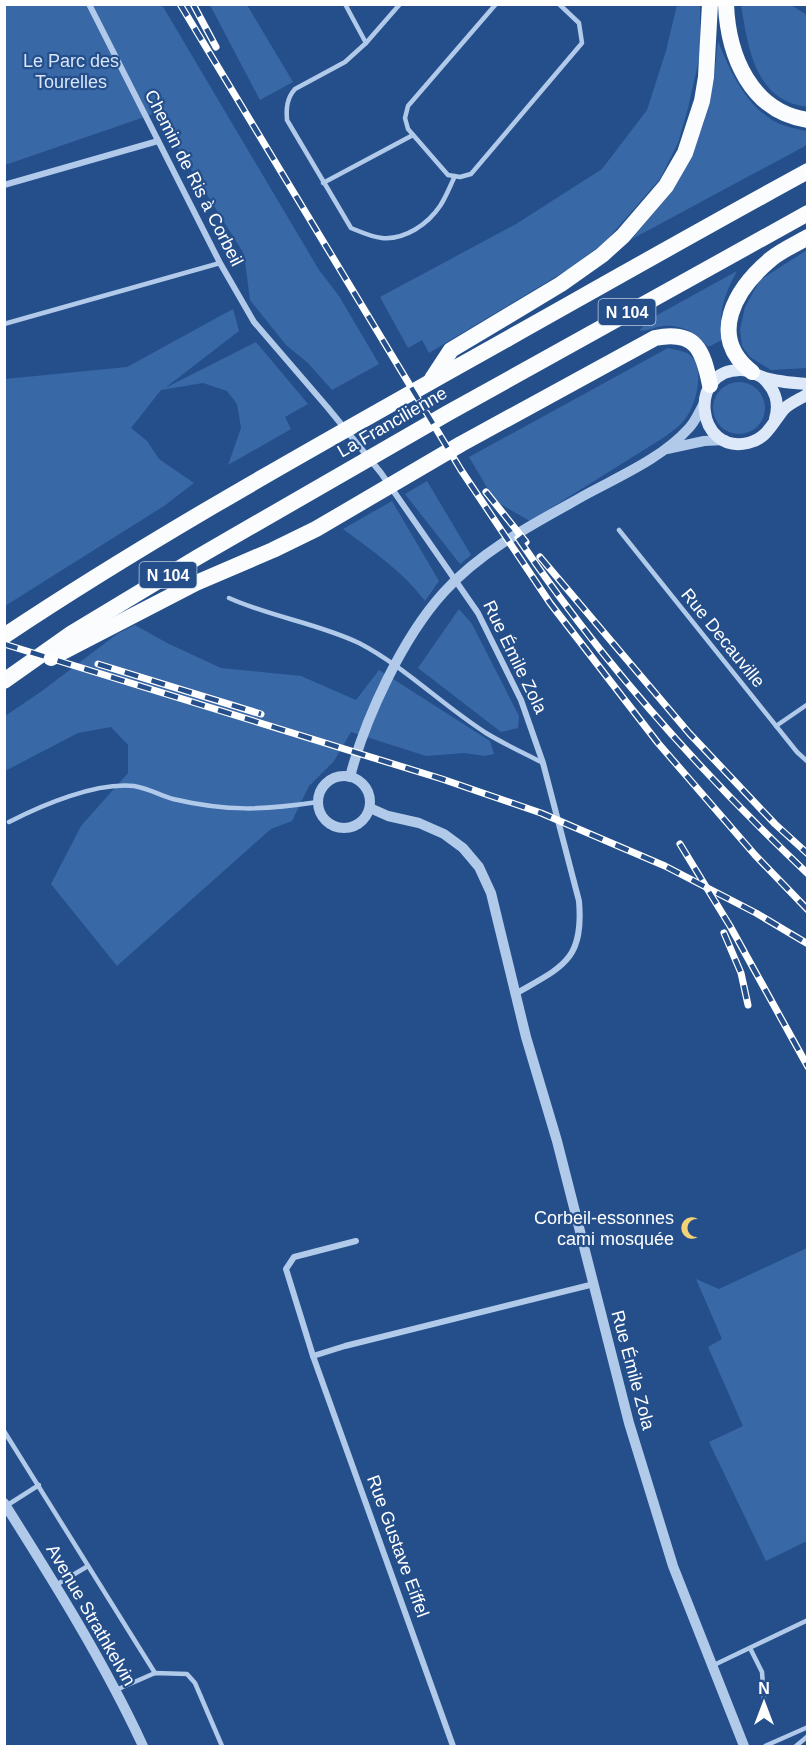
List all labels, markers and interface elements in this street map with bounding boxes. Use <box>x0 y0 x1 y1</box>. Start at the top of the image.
park label: Le Parc des Tourelles <box>23 51 119 92</box>
street label: Chemin de Ris à Corbeil <box>141 87 247 269</box>
road number: N 104 <box>598 299 656 325</box>
street label: La Francilienne <box>334 383 450 461</box>
road number: N 104 <box>140 562 196 588</box>
street label: Rue Decauville <box>677 585 769 691</box>
street label: Rue Émile Zola <box>479 597 551 718</box>
place label: Corbeil-essonnes cami mosquée <box>534 1208 674 1249</box>
mosque icon: Corbeil-essonnes cami mosquée <box>679 1215 705 1241</box>
street label: Rue Émile Zola <box>607 1308 659 1433</box>
street label: Rue Gustave Eiffel <box>363 1472 433 1620</box>
street label: Avenue Strathkelvin <box>42 1541 140 1689</box>
north arrow <box>734 1673 794 1733</box>
text: N <box>758 1680 770 1697</box>

